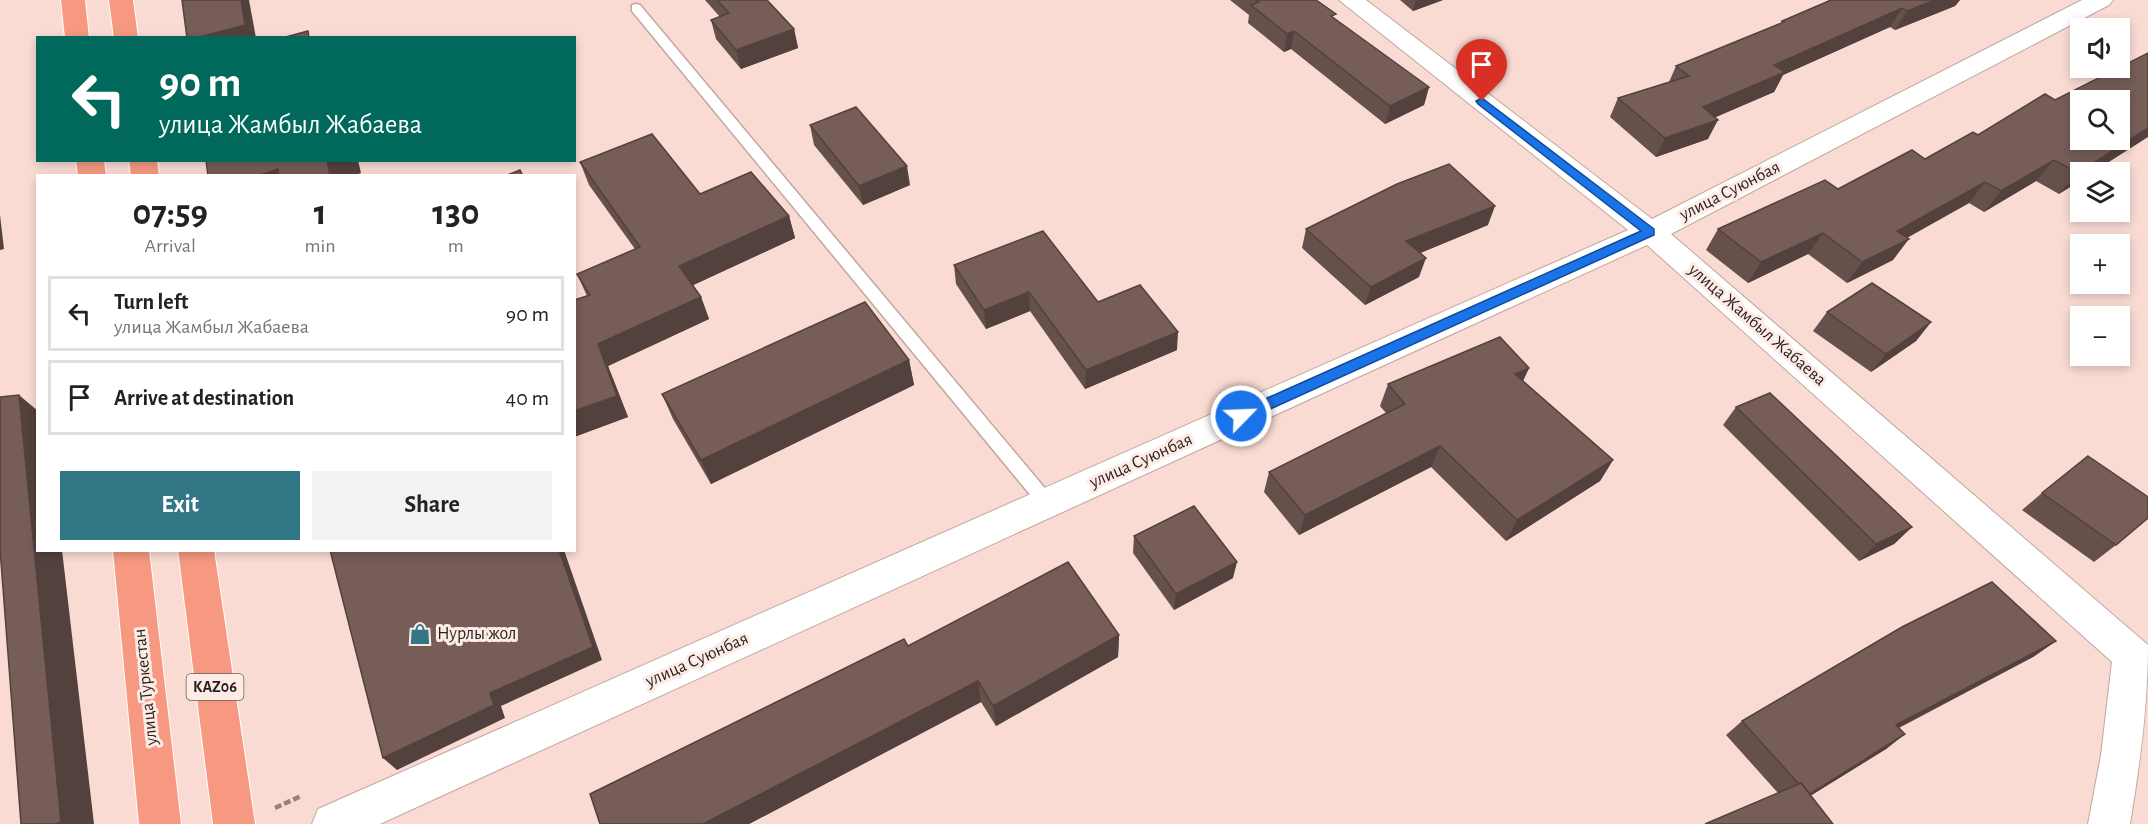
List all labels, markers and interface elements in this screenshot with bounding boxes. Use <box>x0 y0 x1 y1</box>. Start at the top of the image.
map controls <box>2070 18 2130 366</box>
button: sound <box>2070 18 2130 78</box>
pin <box>1456 39 1507 101</box>
icon: arrive <box>1465 48 1498 81</box>
icon: left <box>60 60 138 138</box>
text: 90 m <box>159 62 241 104</box>
button: search <box>2070 90 2130 150</box>
text: улица Жамбыл Жабаева <box>159 111 422 138</box>
street label: улица Суюнбая <box>1675 157 1783 224</box>
button: layers <box>2070 162 2130 222</box>
text: 07:59 <box>133 195 208 231</box>
text: 1 <box>314 195 327 231</box>
text: 130 <box>432 195 479 231</box>
button: + <box>2070 234 2130 294</box>
text: Arrival <box>145 236 196 256</box>
text: min <box>305 236 336 256</box>
text: m <box>448 236 464 256</box>
street label: улица Жамбыл Жабаева <box>1684 259 1830 389</box>
text: Turn left <box>114 291 188 313</box>
icon: left <box>63 297 96 330</box>
text: 90 m <box>506 303 549 325</box>
button: − <box>2070 306 2130 366</box>
text: улица Жамбыл Жабаева <box>114 317 309 337</box>
icon: arrive <box>63 381 96 414</box>
position arrow <box>1209 384 1273 448</box>
text: Arrive at destination <box>114 387 294 409</box>
text: 40 m <box>506 387 549 409</box>
street label: улица Суюнбая <box>1086 429 1195 492</box>
button: Exit <box>60 471 300 540</box>
button: Share <box>312 471 552 540</box>
shop icon: Нурлы жол <box>408 622 432 646</box>
place label: Нурлы жол <box>437 625 516 643</box>
street label: улица Туркестан <box>131 628 161 747</box>
street label: улица Суюнбая <box>642 628 751 691</box>
road number: KАZ06 <box>186 674 244 700</box>

